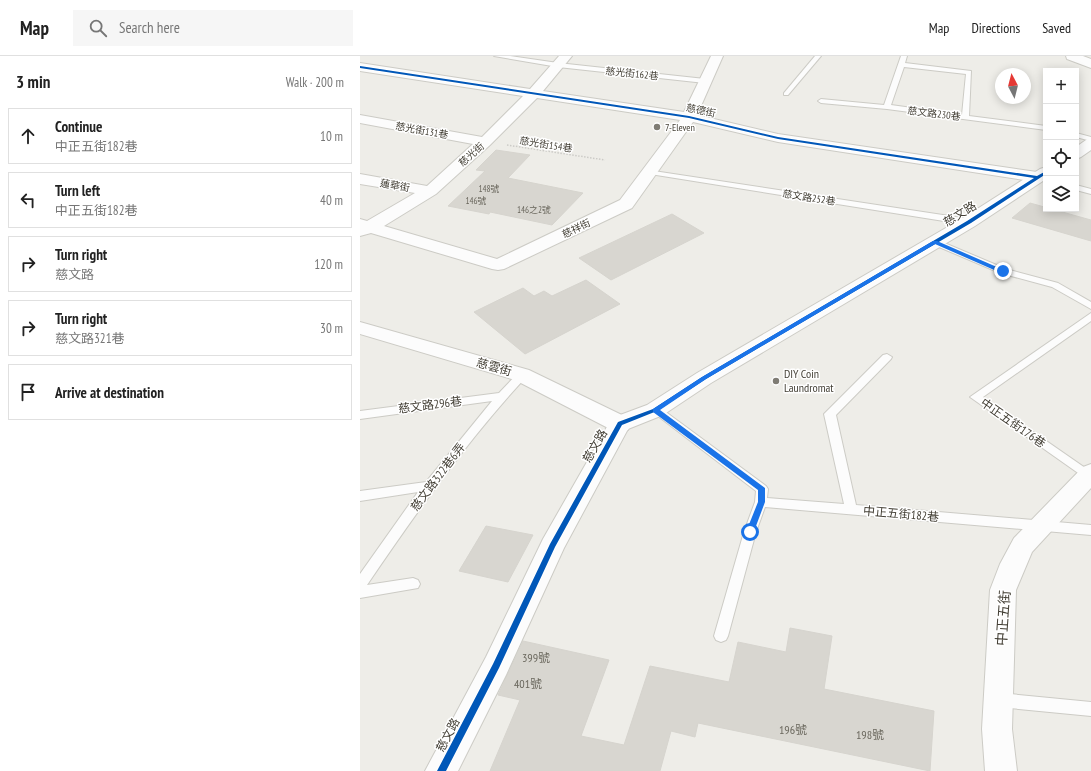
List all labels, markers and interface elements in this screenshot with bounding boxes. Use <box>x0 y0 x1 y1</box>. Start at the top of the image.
search box <box>73 10 353 46</box>
text: Map <box>20 16 49 40</box>
icon: search <box>87 17 109 39</box>
text: Search here <box>119 18 180 37</box>
text: Map <box>929 19 949 37</box>
text: Directions <box>971 19 1020 37</box>
text: Saved <box>1042 19 1071 37</box>
street label: 慈光街162巷 <box>605 64 659 83</box>
north arrow <box>995 68 1031 104</box>
map controls <box>1043 68 1079 212</box>
button: + <box>1043 68 1079 104</box>
text: 3 min <box>16 71 50 93</box>
text: Walk · 200 m <box>286 74 344 91</box>
street label: 慈德街 <box>685 101 717 120</box>
street label: 慈文路230巷 <box>907 104 961 123</box>
button: − <box>1043 104 1079 140</box>
text: Continue <box>55 117 102 136</box>
street label: 慈光街131巷 <box>394 119 449 142</box>
place label: 7-Eleven <box>665 121 695 134</box>
marker: 7-Eleven <box>652 122 662 132</box>
icon: ahead <box>17 125 39 147</box>
text: 10 m <box>320 128 343 145</box>
street label: 慈光街154巷 <box>518 134 573 155</box>
text: 中正五街182巷 <box>55 138 138 155</box>
street label: 慈光街 <box>456 140 487 169</box>
button: locate <box>1043 140 1079 176</box>
street label: 蓮華街 <box>379 176 411 194</box>
button: layers <box>1043 176 1079 212</box>
text: Turn left <box>55 181 100 200</box>
house number: 148號 <box>478 183 500 194</box>
street label: 慈文路252巷 <box>781 187 836 208</box>
icon: left <box>17 189 39 211</box>
text: 40 m <box>320 192 343 209</box>
house number: 146號 <box>465 195 487 206</box>
street label: 慈文路 <box>940 198 979 229</box>
text: 中正五街182巷 <box>55 202 138 219</box>
house number: 146之2號 <box>517 204 551 215</box>
street label: 慈祥街 <box>560 216 593 241</box>
text: Turn right <box>55 245 107 264</box>
icon: right <box>17 253 39 275</box>
text: 120 m <box>314 256 343 273</box>
route end <box>994 262 1012 280</box>
text: 慈文路 <box>55 266 94 283</box>
text: Turn right <box>55 309 107 328</box>
icon: right <box>17 317 39 339</box>
text: 30 m <box>320 320 343 337</box>
text: 慈文路321巷 <box>55 330 125 347</box>
street label: 慈雲街 <box>475 354 514 379</box>
place label: DIY Coin Laundromat <box>784 366 834 395</box>
marker: DIY Coin Laundromat <box>771 376 781 386</box>
icon: arrive <box>17 381 39 403</box>
text: Arrive at destination <box>55 383 164 402</box>
street label: 慈文路296巷 <box>397 393 463 416</box>
street label: 中正五街176巷 <box>978 395 1049 451</box>
street label: 慈文路 <box>579 426 610 465</box>
street label: 慈文路322巷6弄 <box>407 440 468 514</box>
street label: 中正五街182巷 <box>862 503 940 524</box>
route start <box>741 523 759 541</box>
street label: 中正五街 <box>992 589 1014 647</box>
house number: 399號 <box>522 650 550 665</box>
house number: 401號 <box>514 676 542 691</box>
street label: 慈文路 <box>432 715 463 754</box>
house number: 196號 <box>779 722 807 737</box>
house number: 198號 <box>856 727 884 742</box>

